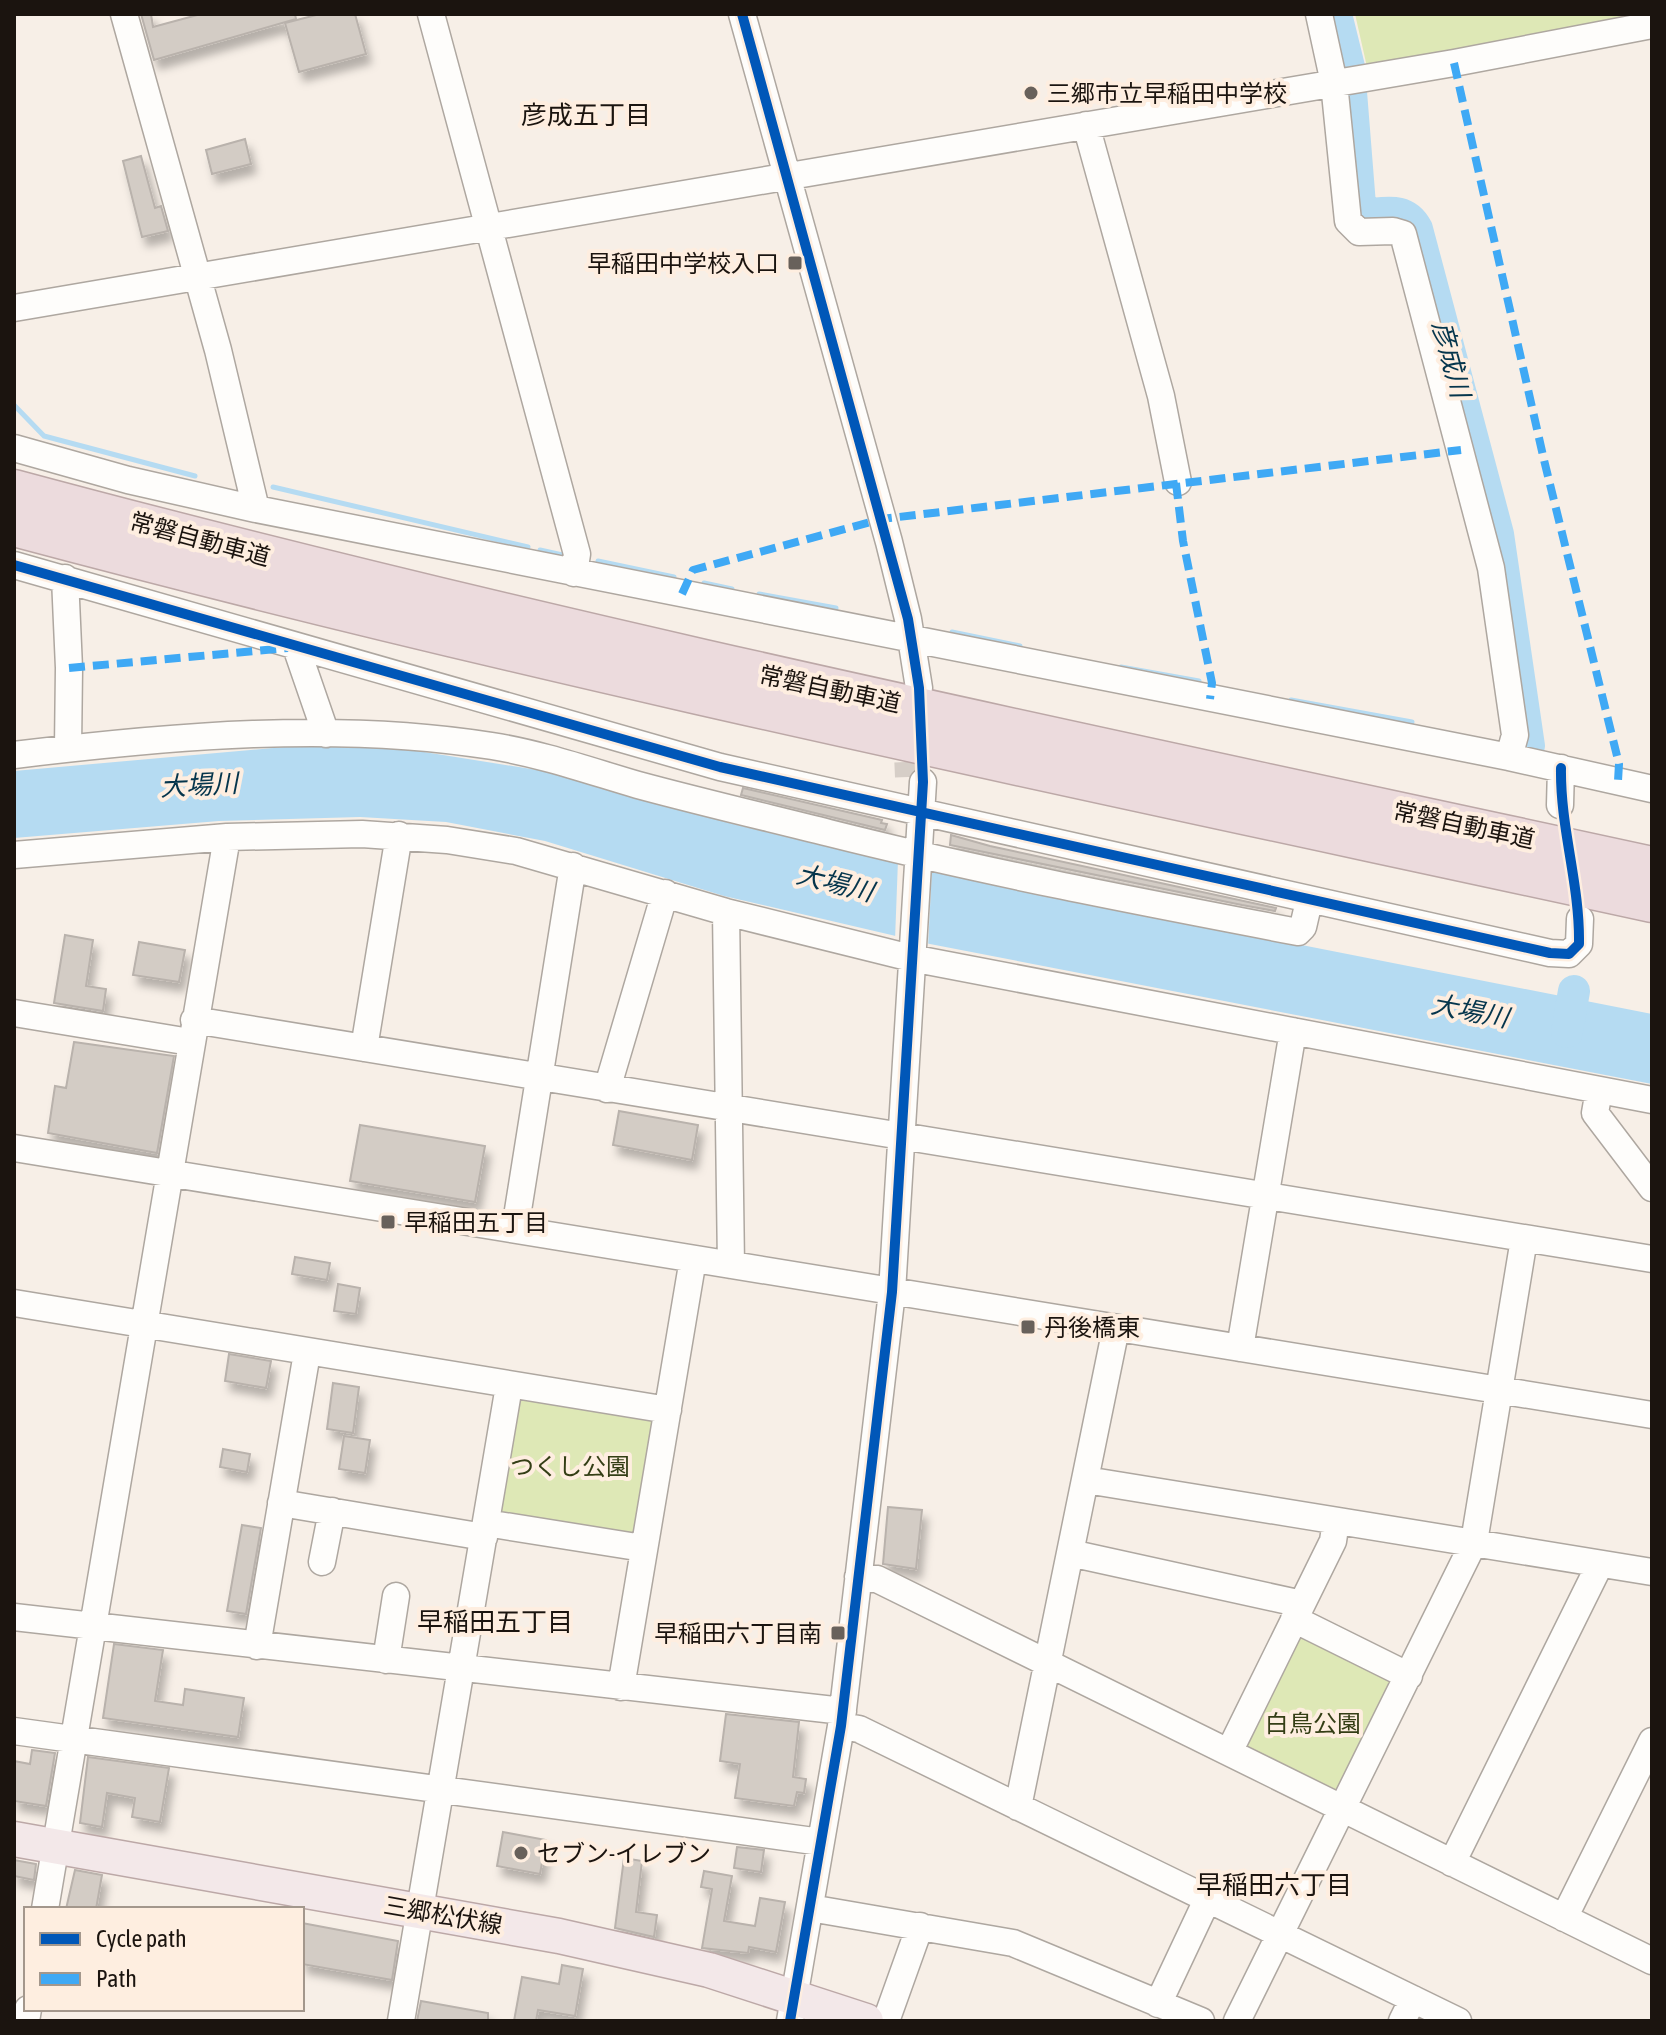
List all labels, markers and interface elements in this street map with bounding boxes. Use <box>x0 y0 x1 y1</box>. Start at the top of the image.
place label: 三郷市立早稲田中学校 <box>1047 80 1287 107</box>
marker: 三郷市立早稲田中学校 <box>1022 84 1040 102</box>
district label: 彦成五丁目 <box>521 100 651 130</box>
place label: 早稲田中学校入口 <box>587 250 779 277</box>
marker: 早稲田中学校入口 <box>786 254 804 272</box>
water label: 彦成川 <box>1426 317 1476 403</box>
street label: 常磐自動車道 <box>127 507 273 571</box>
street label: 常磐自動車道 <box>757 661 903 717</box>
water label: 大場川 <box>159 768 242 802</box>
street label: 常磐自動車道 <box>1391 797 1537 853</box>
water label: 大場川 <box>794 859 879 908</box>
water label: 大場川 <box>1429 989 1514 1034</box>
place label: 早稲田五丁目 <box>404 1209 548 1236</box>
marker: 早稲田五丁目 <box>379 1213 397 1231</box>
place label: 丹後橋東 <box>1044 1314 1140 1341</box>
marker: 丹後橋東 <box>1019 1318 1037 1336</box>
park label: つくし公園 <box>510 1453 630 1480</box>
district label: 早稲田五丁目 <box>417 1607 573 1637</box>
place label: 早稲田六丁目南 <box>654 1620 822 1647</box>
marker: 早稲田六丁目南 <box>829 1624 847 1642</box>
park label: 白鳥公園 <box>1265 1710 1361 1737</box>
place label: セブン-イレブン <box>537 1840 711 1867</box>
marker: セブン-イレブン <box>512 1844 530 1862</box>
district label: 早稲田六丁目 <box>1196 1870 1352 1900</box>
street label: 三郷松伏線 <box>382 1891 504 1939</box>
legend <box>24 1907 304 2011</box>
text: Cycle path <box>96 1925 187 1952</box>
text: Path <box>96 1965 137 1992</box>

